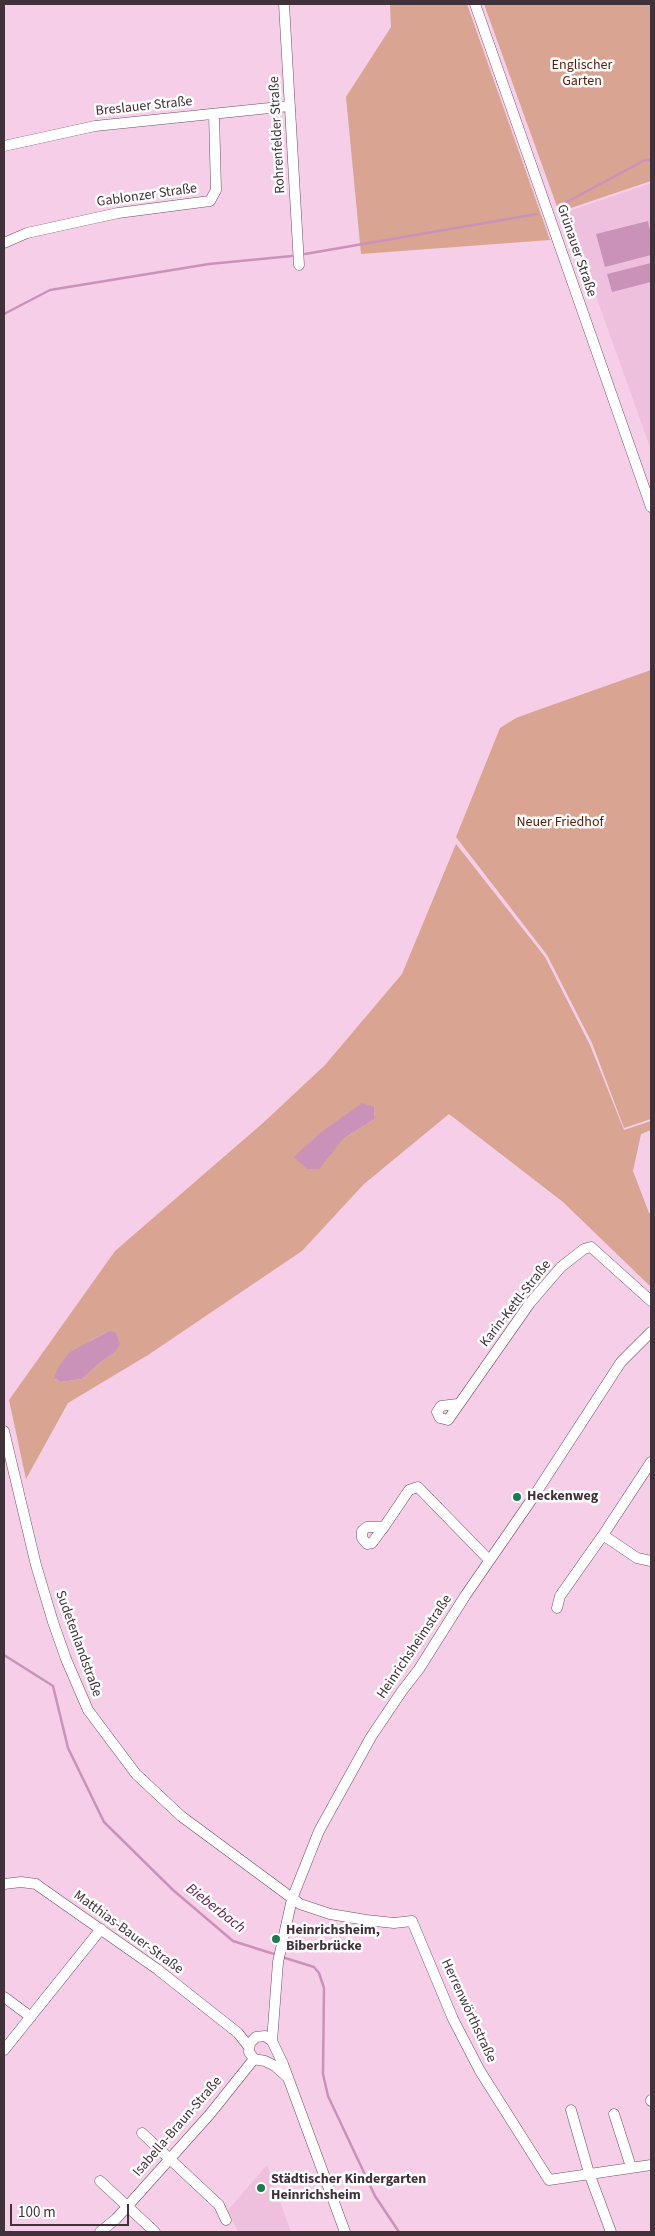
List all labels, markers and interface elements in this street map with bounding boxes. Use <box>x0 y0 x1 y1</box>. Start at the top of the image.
park label: Englischer Garten <box>552 58 612 90</box>
street label: Rohrenfelder Straße <box>267 76 289 194</box>
street label: Breslauer Straße <box>95 94 193 120</box>
street label: Gablonzer Straße <box>96 181 198 211</box>
street label: Grünauer Straße <box>552 203 600 299</box>
park label: Neuer Friedhof <box>516 815 604 831</box>
street label: Karin-Kettl-Straße <box>477 1257 555 1351</box>
place label: Heckenweg <box>527 1489 598 1505</box>
marker: Heckenweg <box>511 1491 523 1503</box>
street label: Sudetenlandstraße <box>51 1589 105 1699</box>
street label: Heinrichsheimstraße <box>374 1592 456 1702</box>
water label: Bieberbach <box>182 1880 248 1938</box>
street label: Matthias-Bauer-Straße <box>70 1888 186 1978</box>
place label: Heinrichsheim, Biberbrücke <box>286 1923 380 1955</box>
marker: Heinrichsheim, Biberbrücke <box>270 1933 282 1945</box>
street label: Herrenwörthstraße <box>437 1957 499 2065</box>
street label: Isabella-Braun-Straße <box>130 2073 226 2181</box>
place label: Städtischer Kindergarten Heinrichsheim <box>271 2172 426 2204</box>
marker: Städtischer Kindergarten Heinrichsheim <box>255 2182 267 2194</box>
scale bar <box>12 2194 131 2226</box>
text: 100 m <box>18 2202 56 2223</box>

